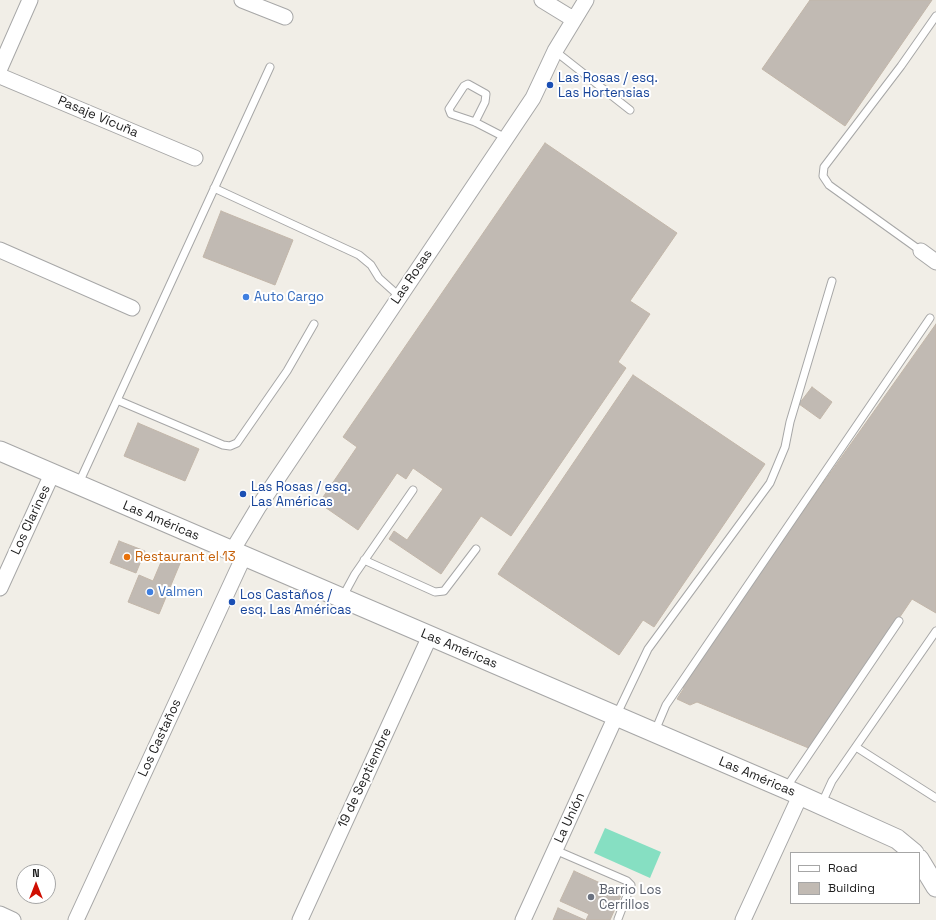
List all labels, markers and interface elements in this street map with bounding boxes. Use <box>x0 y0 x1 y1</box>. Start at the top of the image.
place label: Las Rosas / esq. Las Hortensias <box>558 70 658 101</box>
marker: Las Rosas / esq. Las Hortensias <box>545 80 555 90</box>
street label: Pasaje Vicuña <box>55 93 141 141</box>
street label: Las Rosas <box>388 247 436 307</box>
place label: Auto Cargo <box>254 289 324 305</box>
marker: Auto Cargo <box>241 292 251 302</box>
place label: Las Rosas / esq. Las Américas <box>251 479 351 510</box>
street label: Los Clarines <box>8 483 54 557</box>
marker: Las Rosas / esq. Las Américas <box>238 489 248 499</box>
street label: Las Américas <box>120 498 202 544</box>
place label: Restaurant el 13 <box>135 549 236 565</box>
marker: Restaurant el 13 <box>122 552 132 562</box>
place label: Valmen <box>158 584 203 600</box>
marker: Valmen <box>145 587 155 597</box>
place label: Los Castaños / esq. Las Américas <box>240 587 351 618</box>
marker: Los Castaños / esq. Las Américas <box>227 597 237 607</box>
street label: Las Américas <box>418 626 500 672</box>
street label: Los Castaños <box>135 697 185 779</box>
street label: 19 de Septiembre <box>335 725 395 831</box>
street label: Las Américas <box>716 754 798 800</box>
street label: La Unión <box>552 790 588 846</box>
legend <box>790 852 920 904</box>
text: Road <box>828 860 857 876</box>
north arrow <box>16 864 56 904</box>
text: N <box>32 866 40 880</box>
text: Building <box>828 880 875 896</box>
place label: Barrio Los Cerrillos <box>599 882 661 913</box>
marker: Barrio Los Cerrillos <box>586 892 596 902</box>

